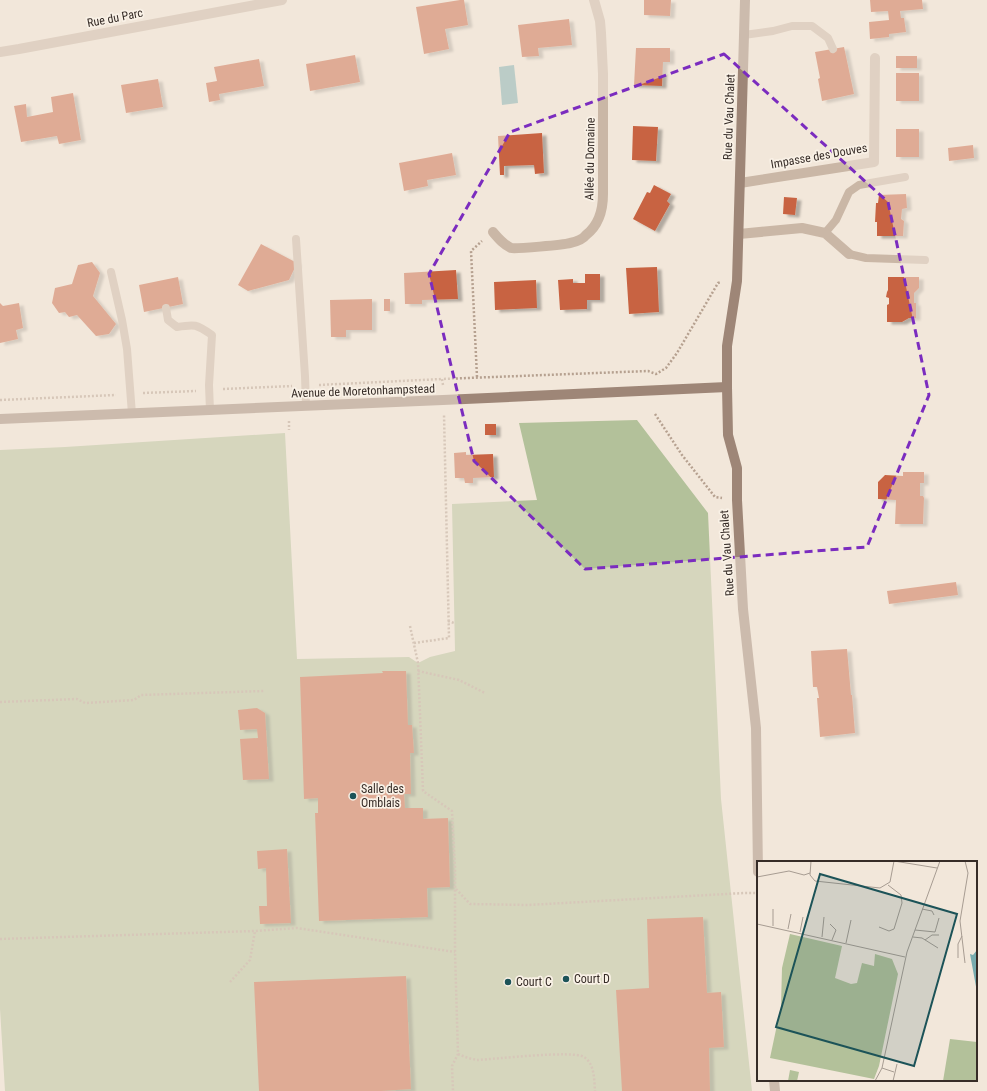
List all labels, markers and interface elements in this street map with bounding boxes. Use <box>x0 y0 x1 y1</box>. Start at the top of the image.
street label: Rue du Parc <box>86 6 145 30</box>
street label: Rue du Vau Chalet <box>721 73 738 160</box>
street label: Allée du Domaine <box>582 117 598 201</box>
street label: Impasse des Douves <box>770 141 868 171</box>
street label: Avenue de Moretonhampstead <box>291 381 435 401</box>
street label: Rue du Vau Chalet <box>717 509 737 596</box>
place label: Salle des Omblais <box>361 782 404 810</box>
marker: Salle des Omblais <box>348 791 358 801</box>
inset map <box>757 861 977 1081</box>
place label: Court D <box>574 972 610 986</box>
marker: Court D <box>561 974 571 984</box>
place label: Court C <box>516 975 552 989</box>
marker: Court C <box>503 977 513 987</box>

